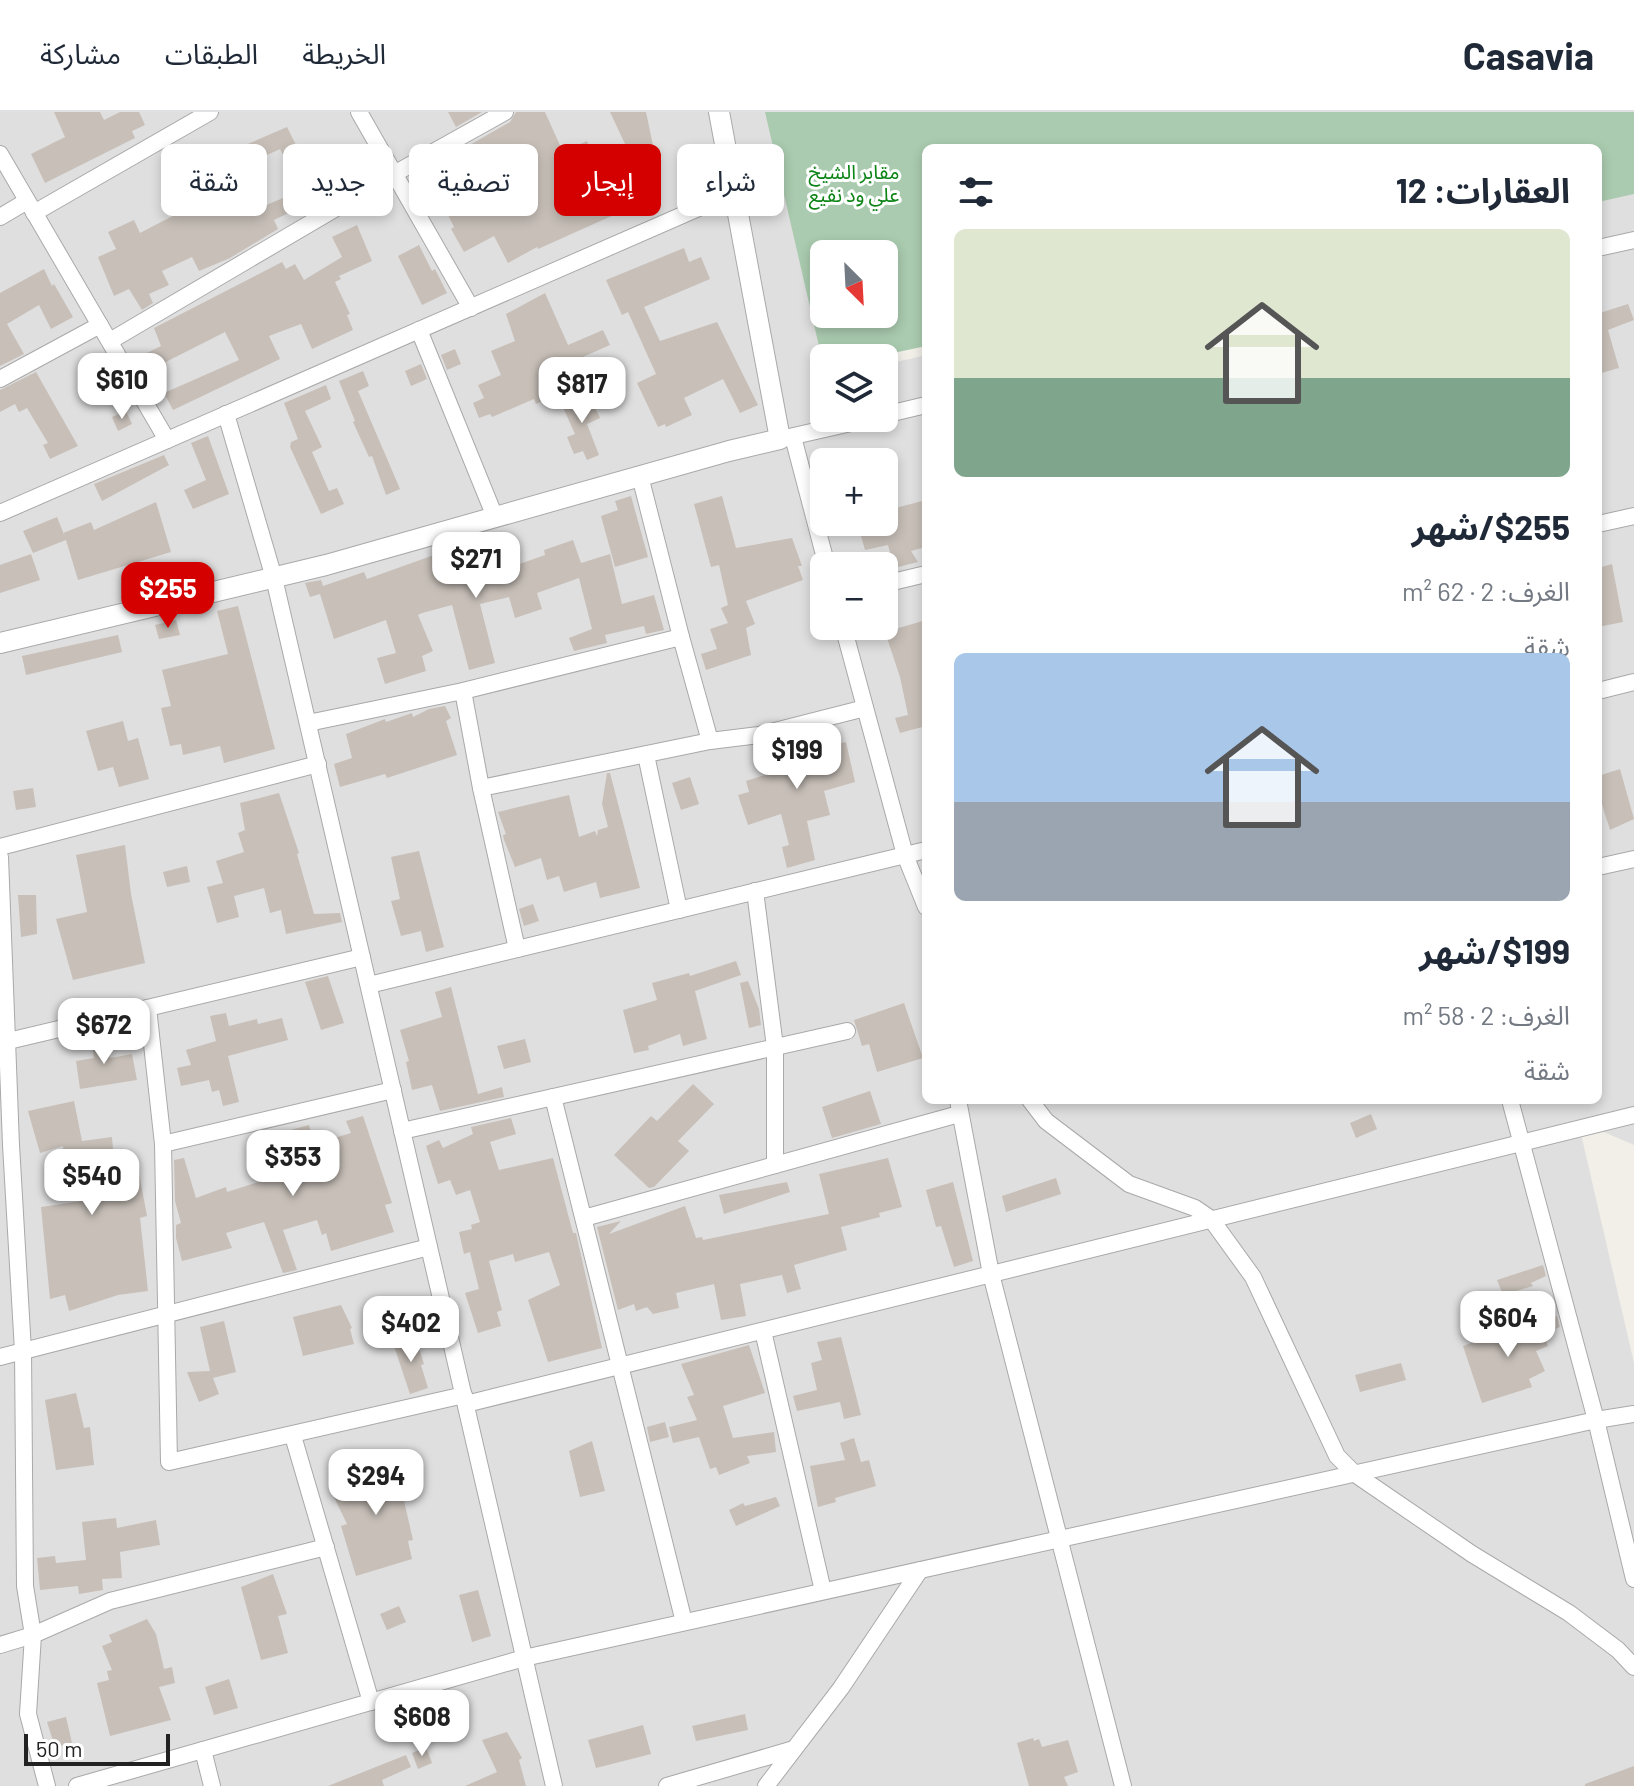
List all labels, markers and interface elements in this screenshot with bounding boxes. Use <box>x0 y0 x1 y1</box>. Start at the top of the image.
text: Casavia <box>1463 32 1594 78</box>
text: مشاركة <box>40 36 121 70</box>
text: الطبقات <box>165 36 258 70</box>
text: الخريطة <box>302 36 386 70</box>
chip: شقة <box>161 144 267 216</box>
chip: جديد <box>283 144 393 216</box>
chip: تصفية <box>409 144 538 216</box>
chip: إيجار <box>554 144 661 216</box>
chip: شراء <box>677 144 784 216</box>
park label: مقابر الشيخ علي ود نفيع <box>809 159 899 211</box>
text: العقارات: 12 <box>1396 169 1570 210</box>
icon: filters <box>954 170 998 214</box>
north arrow <box>810 240 898 328</box>
map controls <box>810 240 898 640</box>
icon: home <box>1190 281 1334 425</box>
button: layers <box>810 344 898 432</box>
pin: $610 <box>75 353 169 421</box>
pin: $817 <box>535 357 629 425</box>
text: $610 <box>96 363 148 394</box>
text: $817 <box>557 367 607 398</box>
button: + <box>810 448 898 536</box>
text: $255/شهر <box>1412 506 1570 547</box>
pin: $271 <box>429 532 523 600</box>
text: $271 <box>450 542 502 573</box>
button: − <box>810 552 898 640</box>
pin: $255 <box>121 562 215 630</box>
text: $255 <box>139 572 197 603</box>
text: الغرف: 2 · 62 m² <box>1402 575 1570 606</box>
text: شقة <box>1524 630 1570 661</box>
icon: home <box>1190 705 1334 849</box>
pin: $199 <box>750 723 844 791</box>
text: $199 <box>771 733 823 764</box>
text: $199/شهر <box>1419 930 1570 971</box>
pin: $672 <box>57 998 151 1066</box>
text: الغرف: 2 · 58 m² <box>1402 999 1570 1030</box>
text: $672 <box>76 1008 132 1039</box>
text: شقة <box>1524 1054 1570 1085</box>
pin: $353 <box>246 1130 340 1198</box>
text: $353 <box>265 1140 321 1171</box>
pin: $540 <box>45 1149 139 1217</box>
text: $540 <box>62 1159 122 1190</box>
pin: $604 <box>1461 1291 1555 1359</box>
pin: $402 <box>364 1296 458 1364</box>
text: $604 <box>1478 1301 1538 1332</box>
text: $402 <box>381 1306 441 1337</box>
pin: $294 <box>329 1449 423 1517</box>
text: $294 <box>347 1459 405 1490</box>
pin: $608 <box>375 1690 469 1758</box>
text: $608 <box>393 1700 451 1731</box>
scale bar <box>24 1730 170 1766</box>
text: 50 m <box>36 1735 82 1761</box>

